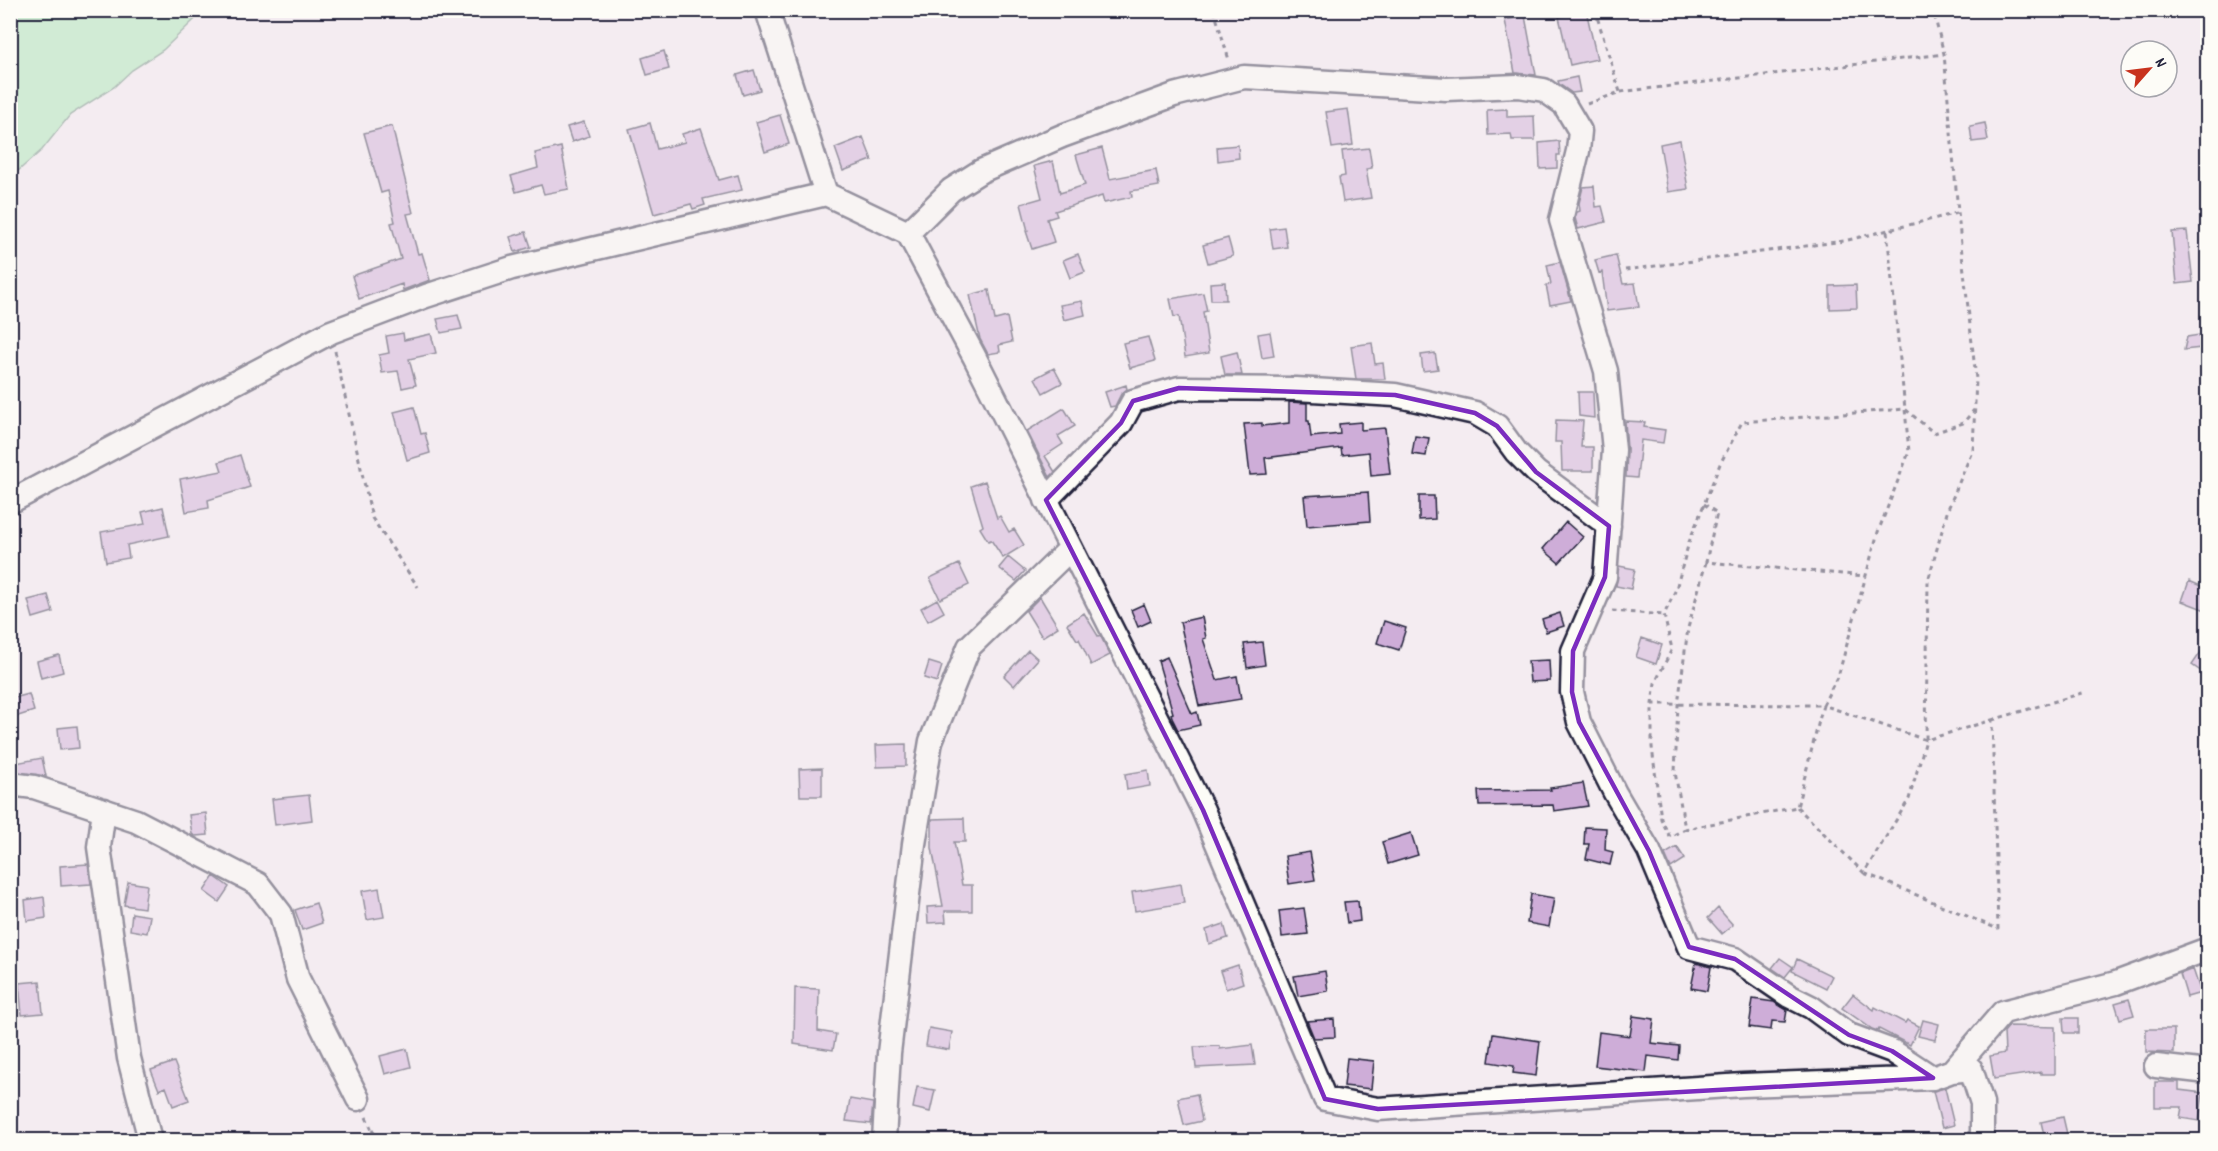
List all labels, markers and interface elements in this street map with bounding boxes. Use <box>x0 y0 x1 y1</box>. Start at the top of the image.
north arrow <box>2119 39 2179 99</box>
text: N <box>2148 54 2172 72</box>

